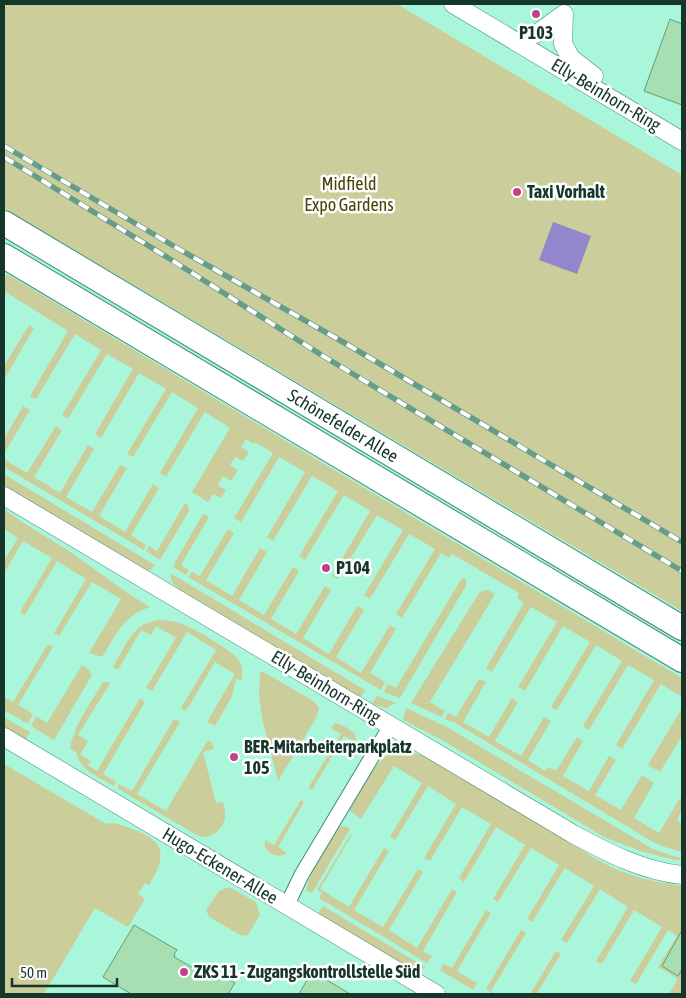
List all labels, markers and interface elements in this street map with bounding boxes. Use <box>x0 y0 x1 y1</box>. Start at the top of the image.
marker: P103 <box>530 8 542 20</box>
place label: P103 <box>519 22 553 43</box>
street label: Elly-Beinhorn-Ring <box>548 54 665 136</box>
park label: Midfield Expo Gardens <box>304 173 394 215</box>
place label: Taxi Vorhalt <box>527 181 606 202</box>
marker: Taxi Vorhalt <box>511 186 523 198</box>
street label: Schönefelder Allee <box>284 384 402 467</box>
place label: P104 <box>336 557 370 578</box>
marker: P104 <box>320 562 332 574</box>
street label: Elly-Beinhorn-Ring <box>268 646 385 728</box>
place label: BER-Mitarbeiterparkplatz 105 <box>244 736 412 778</box>
marker: BER-Mitarbeiterparkplatz 105 <box>228 751 240 763</box>
street label: Hugo-Eckener-Allee <box>159 823 282 908</box>
scale bar <box>12 956 118 988</box>
place label: ZKS 11 - Zugangskontrollstelle Süd <box>194 961 420 982</box>
text: 50 m <box>20 964 47 981</box>
marker: ZKS 11 - Zugangskontrollstelle Süd <box>178 966 190 978</box>

